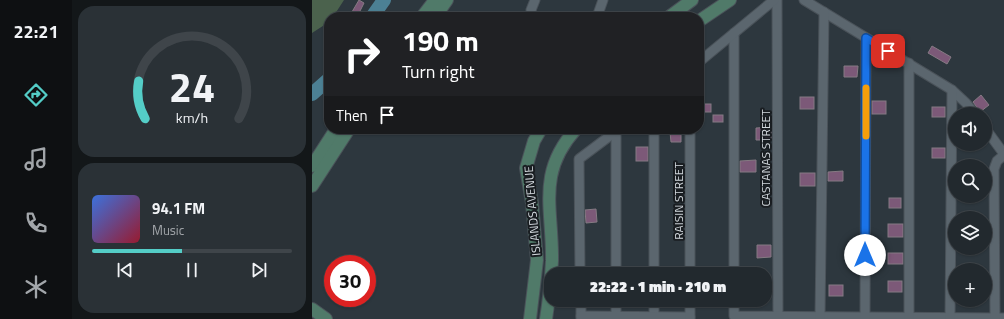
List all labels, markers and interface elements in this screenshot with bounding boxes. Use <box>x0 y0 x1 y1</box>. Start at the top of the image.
text: 22:21 <box>14 18 58 45</box>
text: 190 m <box>402 19 479 62</box>
icon: right <box>336 28 388 80</box>
pin <box>871 34 905 68</box>
icon: arrive <box>877 40 899 62</box>
text: 24 <box>169 55 215 118</box>
text: Turn right <box>402 58 475 85</box>
icon: directions <box>22 81 50 109</box>
text: Then <box>336 104 368 127</box>
icon: arrive <box>376 104 398 126</box>
text: km/h <box>176 107 208 129</box>
map controls <box>948 107 992 307</box>
button: sound <box>948 107 992 151</box>
street label: CASTANAS STREET <box>756 109 775 207</box>
icon: music <box>22 145 50 173</box>
button: search <box>948 159 992 203</box>
street label: RAISIN STREET <box>669 162 688 240</box>
street label: ISLANDS AVENUE <box>519 165 545 257</box>
text: 94.1 FM <box>152 197 205 220</box>
icon: phone <box>22 209 50 237</box>
button: layers <box>948 211 992 255</box>
text: Music <box>152 220 184 240</box>
position arrow <box>844 234 886 276</box>
speed limit sign: 30 <box>324 255 376 307</box>
icon: previous <box>114 259 136 281</box>
icon: pause <box>181 259 203 281</box>
icon: next <box>248 259 270 281</box>
button: + <box>948 263 992 307</box>
icon: climate <box>22 273 50 301</box>
text: 22:22 · 1 min · 210 m <box>590 275 726 298</box>

